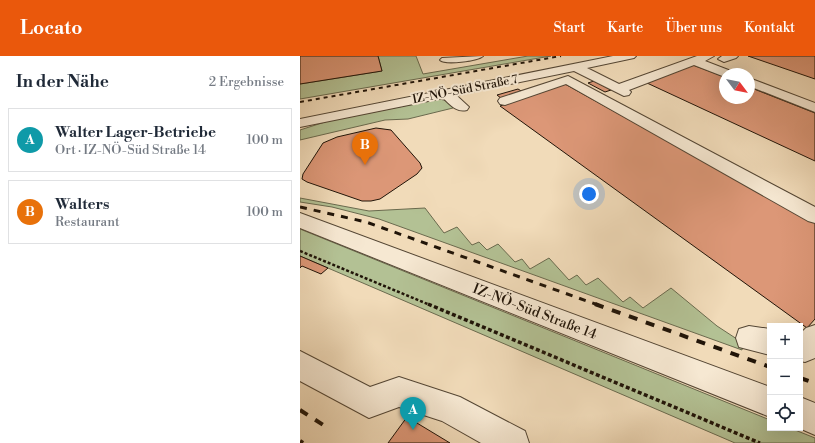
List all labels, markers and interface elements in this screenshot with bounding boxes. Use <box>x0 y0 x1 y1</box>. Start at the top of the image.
text: Locato <box>20 16 82 40</box>
text: Start <box>553 19 585 37</box>
text: Karte <box>607 19 643 37</box>
text: Über uns <box>665 19 722 37</box>
text: Kontakt <box>744 19 795 37</box>
north arrow <box>719 68 755 104</box>
street label: IZ-NÖ-Süd Straße 7 <box>411 70 519 107</box>
text: In der Nähe <box>16 71 109 93</box>
text: 2 Ergebnisse <box>209 74 284 90</box>
text: Walter Lager-Betriebe <box>55 123 216 142</box>
text: A <box>25 132 35 148</box>
text: 100 m <box>247 132 283 148</box>
pin: B <box>352 132 378 165</box>
text: Ort · IZ-NÖ-Süd Straße 14 <box>55 142 206 158</box>
your location <box>579 184 599 204</box>
text: Walters <box>55 195 110 214</box>
text: B <box>25 204 35 220</box>
text: 100 m <box>247 204 283 220</box>
text: Restaurant <box>55 214 120 230</box>
street label: IZ-NÖ-Süd Straße 14 <box>470 278 600 344</box>
map controls <box>767 323 803 431</box>
button: + <box>767 323 803 359</box>
button: − <box>767 359 803 395</box>
button: locate <box>767 395 803 431</box>
pin: A <box>400 397 426 430</box>

